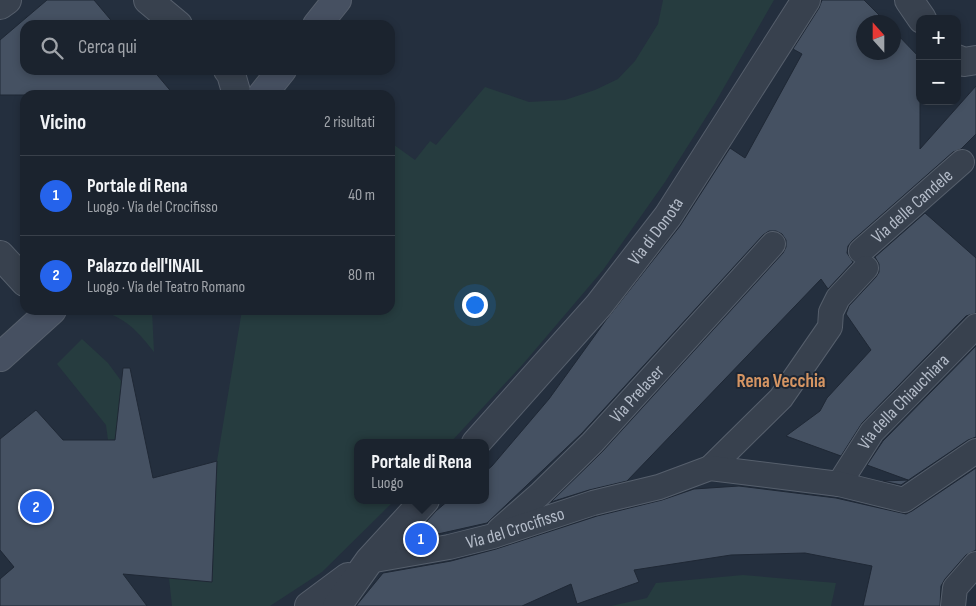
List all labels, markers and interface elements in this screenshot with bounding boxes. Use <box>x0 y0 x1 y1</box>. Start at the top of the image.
north arrow <box>856 15 901 60</box>
map controls <box>916 15 961 105</box>
button: + <box>916 15 961 60</box>
search box <box>20 20 395 75</box>
icon: search <box>38 34 66 62</box>
text: Cerca qui <box>78 36 137 59</box>
button: − <box>916 60 961 105</box>
text: Vicino <box>40 110 86 135</box>
text: 2 risultati <box>324 113 375 132</box>
street label: Via delle Candele <box>867 165 957 247</box>
text: Portale di Rena <box>87 175 188 198</box>
text: 1 <box>53 186 59 205</box>
text: 40 m <box>348 186 375 205</box>
street label: Via di Donota <box>624 193 688 269</box>
text: Luogo · Via del Crocifisso <box>87 198 218 217</box>
text: Palazzo dell'INAIL <box>87 255 203 278</box>
text: 2 <box>52 266 60 285</box>
text: 80 m <box>348 266 375 285</box>
text: Luogo · Via del Teatro Romano <box>87 278 245 297</box>
your location <box>462 292 488 318</box>
street label: Via della Chiauchiara <box>853 349 953 453</box>
street label: Via Prelaser <box>605 361 668 427</box>
district label: Rena Vecchia <box>736 370 826 393</box>
popup <box>354 439 489 504</box>
text: Portale di Rena <box>371 451 472 474</box>
text: Luogo <box>371 474 403 493</box>
pin: 2 <box>20 488 52 526</box>
street label: Via del Crocifisso <box>464 503 567 553</box>
pin: 1 <box>405 520 437 558</box>

